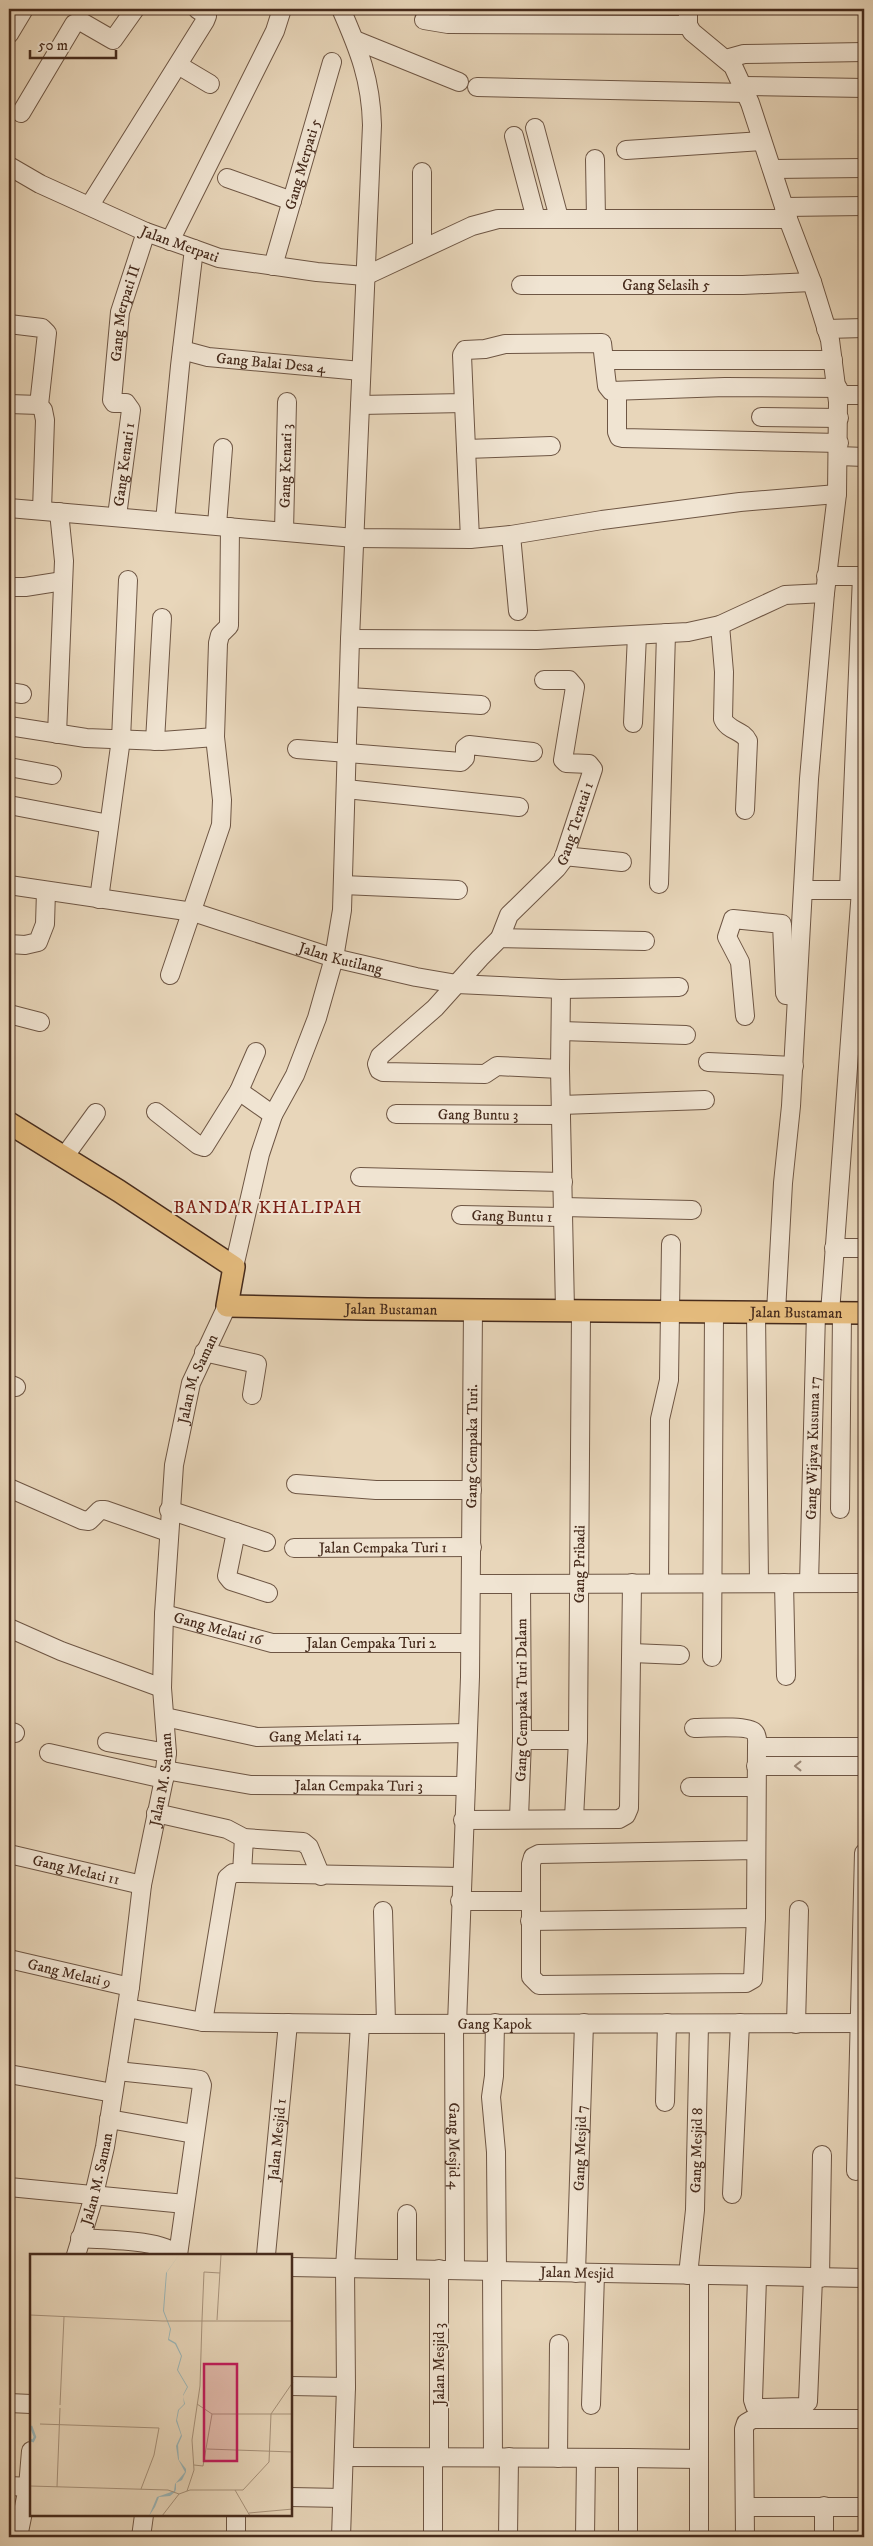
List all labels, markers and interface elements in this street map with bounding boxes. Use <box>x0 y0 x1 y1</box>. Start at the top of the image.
scale bar <box>30 28 116 60</box>
text: 50 m <box>38 36 68 55</box>
street label: Gang Merpati 5 <box>280 116 325 212</box>
street label: Jalan Merpati <box>136 220 222 267</box>
street label: Gang Merpati II <box>106 263 144 363</box>
street label: Gang Selasih 5 <box>622 276 710 295</box>
street label: Gang Balai Desa 4 <box>215 348 327 377</box>
street label: Gang Kenari 1 <box>109 421 139 507</box>
street label: Gang Kenari 3 <box>275 424 296 508</box>
street label: Gang Teratai 1 <box>552 779 598 870</box>
street label: Jalan Kutilang <box>294 937 385 979</box>
street label: Gang Buntu 3 <box>438 1105 518 1124</box>
district label: BANDAR KHALIPAH <box>173 1197 363 1219</box>
street label: Gang Buntu 1 <box>472 1206 552 1226</box>
street label: Jalan Bustaman <box>343 1299 438 1319</box>
street label: Jalan Bustaman <box>748 1303 843 1322</box>
street label: Jalan M. Saman <box>173 1331 222 1427</box>
street label: Gang Wijaya Kusuma 17 <box>801 1376 824 1520</box>
street label: Gang Cempaka Turi. <box>462 1384 482 1508</box>
street label: Gang Pribadi <box>569 1525 589 1603</box>
street label: Jalan Cempaka Turi 1 <box>317 1538 447 1557</box>
street label: Gang Melati 16 <box>172 1608 266 1650</box>
street label: Gang Cempaka Turi Dalam <box>511 1618 532 1782</box>
street label: Jalan Cempaka Turi 2 <box>304 1634 437 1653</box>
street label: Gang Melati 14 <box>269 1726 361 1746</box>
street label: Jalan M. Saman <box>145 1732 177 1830</box>
one-way arrow <box>794 1761 802 1771</box>
street label: Jalan Cempaka Turi 3 <box>293 1776 423 1795</box>
street label: Gang Melati 11 <box>31 1850 122 1889</box>
street label: Gang Melati 9 <box>26 1954 113 1992</box>
street label: Gang Kapok <box>457 2014 532 2033</box>
street label: Jalan Mesjid 1 <box>263 2098 290 2183</box>
street label: Gang Mesjid 4 <box>445 2103 464 2190</box>
street label: Gang Mesjid 7 <box>569 2105 591 2191</box>
street label: Gang Mesjid 8 <box>686 2107 707 2193</box>
street label: Jalan M. Saman <box>76 2131 117 2229</box>
inset map <box>30 2254 292 2516</box>
street label: Jalan Mesjid <box>538 2262 614 2283</box>
street label: Jalan Mesjid 3 <box>430 2323 449 2407</box>

